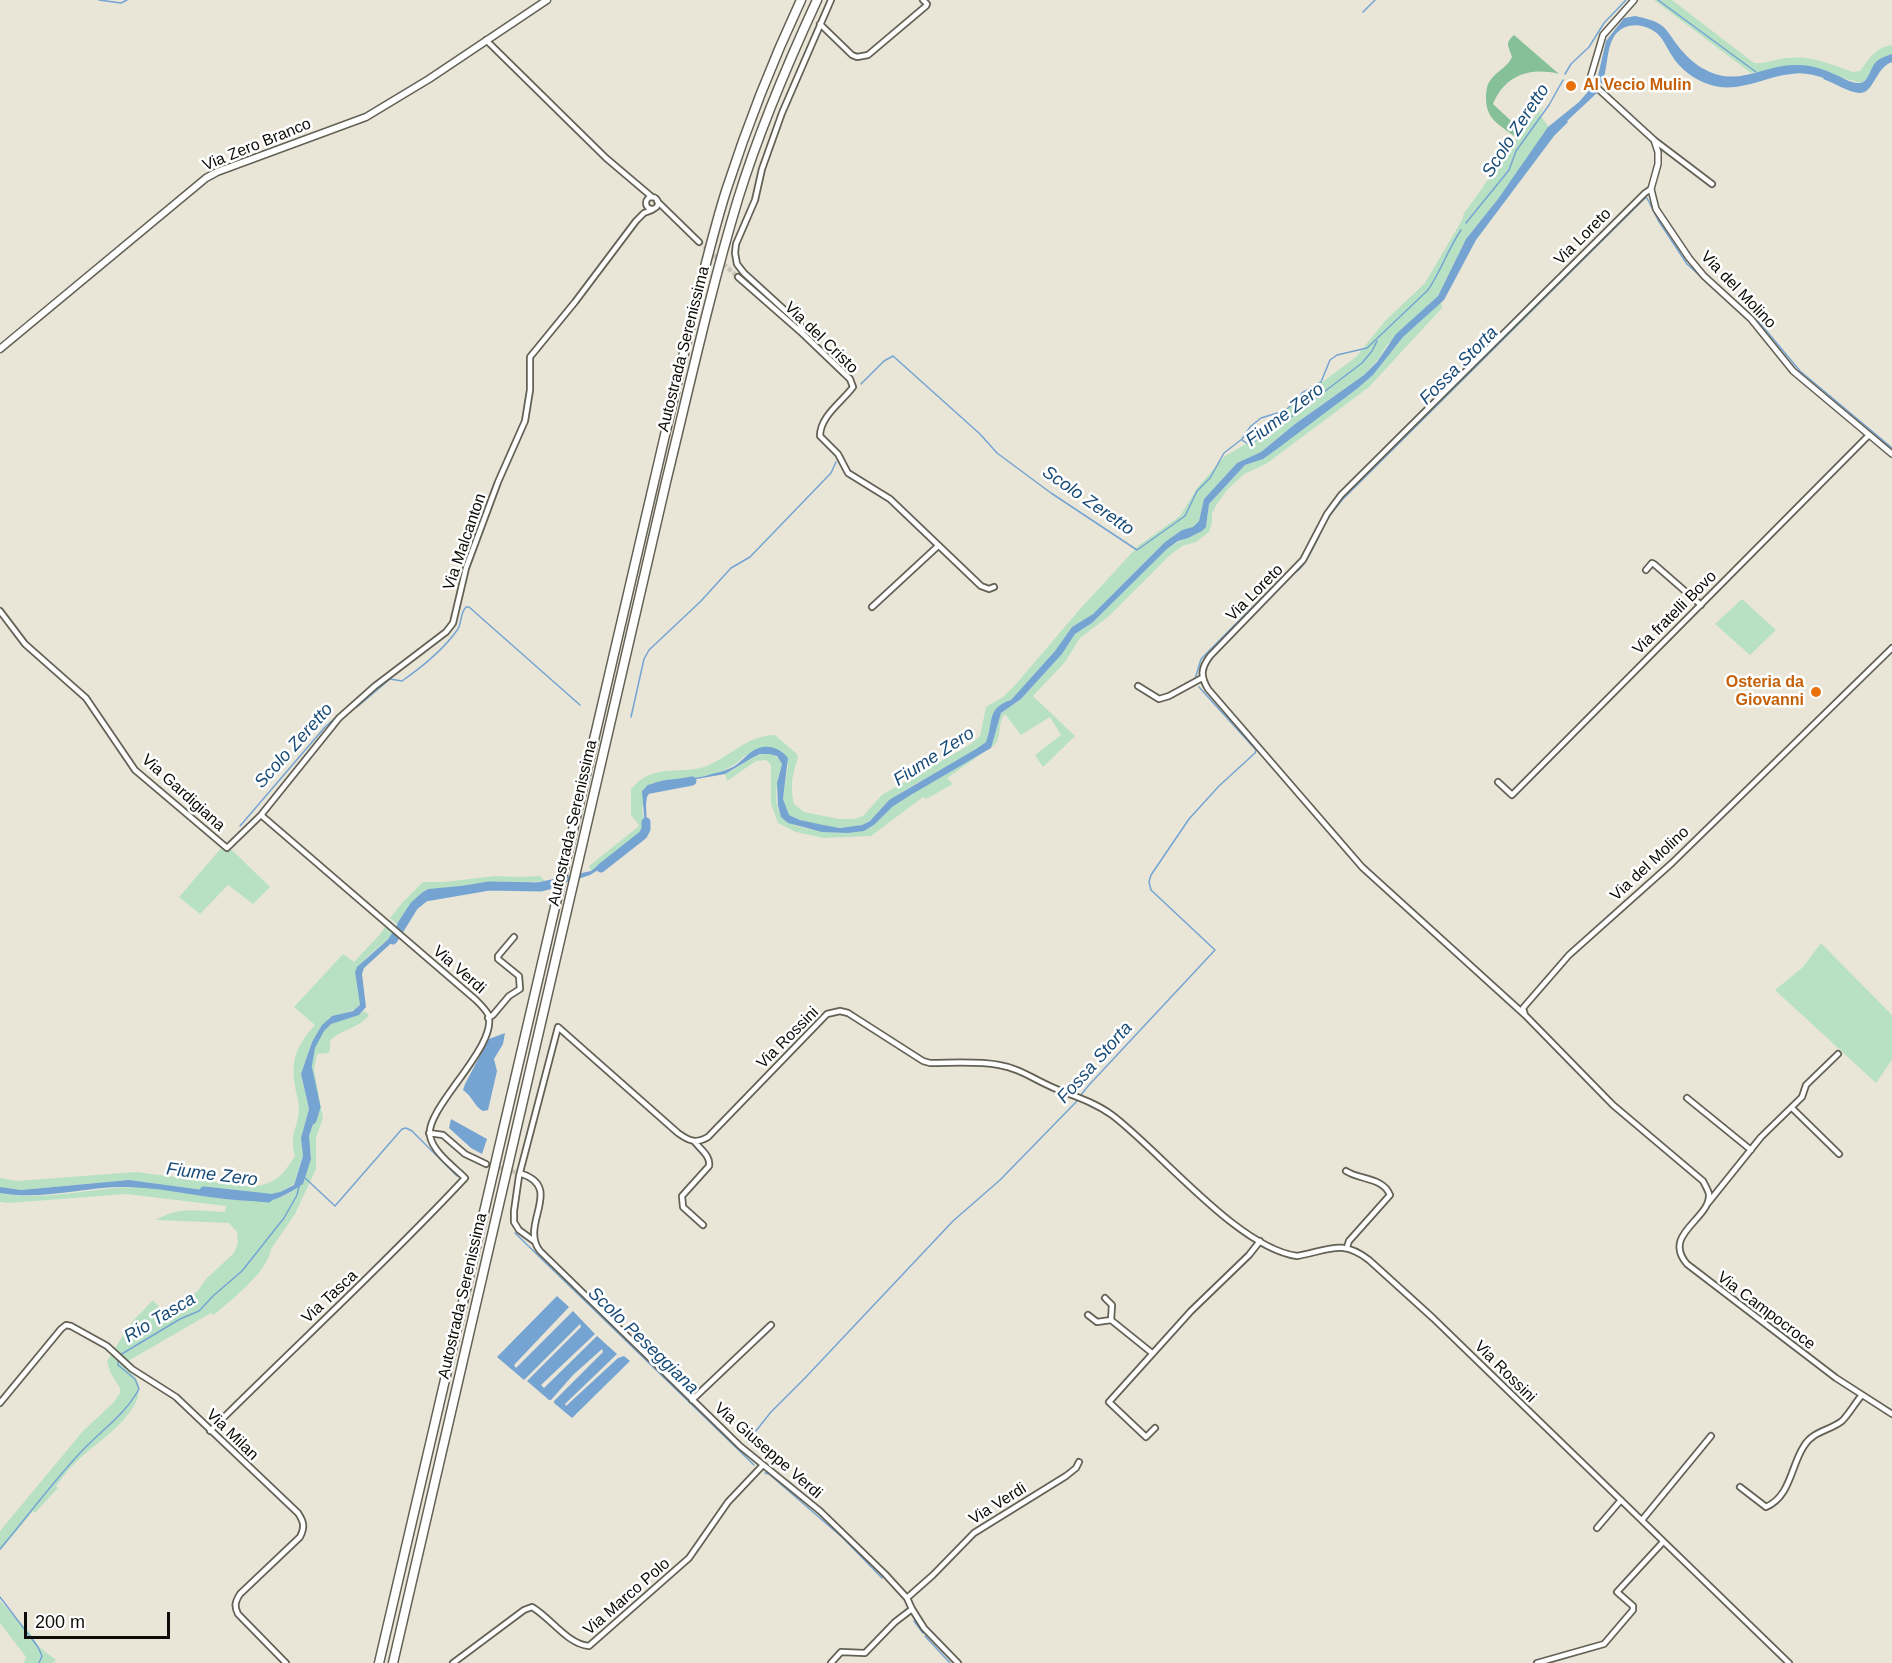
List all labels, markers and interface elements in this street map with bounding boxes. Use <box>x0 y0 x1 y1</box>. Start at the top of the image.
place label: Al Vecio Mulin <box>1583 76 1691 96</box>
marker: Al Vecio Mulin <box>1564 79 1578 93</box>
water label: Scolo Zeretto <box>1478 80 1554 182</box>
street label: Via Zero Branco <box>200 114 314 176</box>
street label: Via Loreto <box>1551 205 1615 269</box>
street label: Via del Molino <box>1696 247 1780 333</box>
street label: Autostrada Serenissima <box>654 264 714 434</box>
street label: Via del Cristo <box>780 298 862 378</box>
water label: Fossa Storta <box>1415 322 1503 410</box>
water label: Fiume Zero <box>1242 379 1328 451</box>
water label: Scolo Zeretto <box>1038 461 1138 541</box>
street label: Via Malcanton <box>439 491 491 593</box>
street label: Via Loreto <box>1223 561 1287 625</box>
street label: Via fratelli Bovo <box>1629 567 1721 659</box>
place label: Osteria da Giovanni <box>1726 673 1804 711</box>
marker: Osteria da Giovanni <box>1809 685 1823 699</box>
water label: Scolo Zeretto <box>250 699 338 793</box>
water label: Fiume Zero <box>890 723 978 791</box>
street label: Autostrada Serenissima <box>545 738 601 908</box>
street label: Via Gardigiana <box>137 751 229 835</box>
street label: Via del Molino <box>1607 823 1693 905</box>
street label: Via Verdi <box>429 942 489 998</box>
street label: Via Rossini <box>753 1003 823 1073</box>
water label: Fossa Storta <box>1053 1018 1137 1108</box>
water label: Fiume Zero <box>165 1159 259 1191</box>
street label: Autostrada Serenissima <box>435 1211 491 1381</box>
street label: Via Tasca <box>298 1266 362 1328</box>
street label: Via Campocroce <box>1713 1268 1819 1354</box>
water label: Scolo Peseggiana <box>583 1283 703 1399</box>
water label: Rio Tasca <box>120 1288 200 1348</box>
street label: Via Rossini <box>1470 1337 1540 1407</box>
street label: Via Giuseppe Verdi <box>710 1399 826 1503</box>
street label: Via Milan <box>202 1405 262 1465</box>
street label: Via Verdi <box>966 1479 1030 1529</box>
street label: Via Marco Polo <box>580 1554 674 1640</box>
scale bar <box>27 1600 172 1638</box>
text: 200 m <box>35 1612 85 1632</box>

